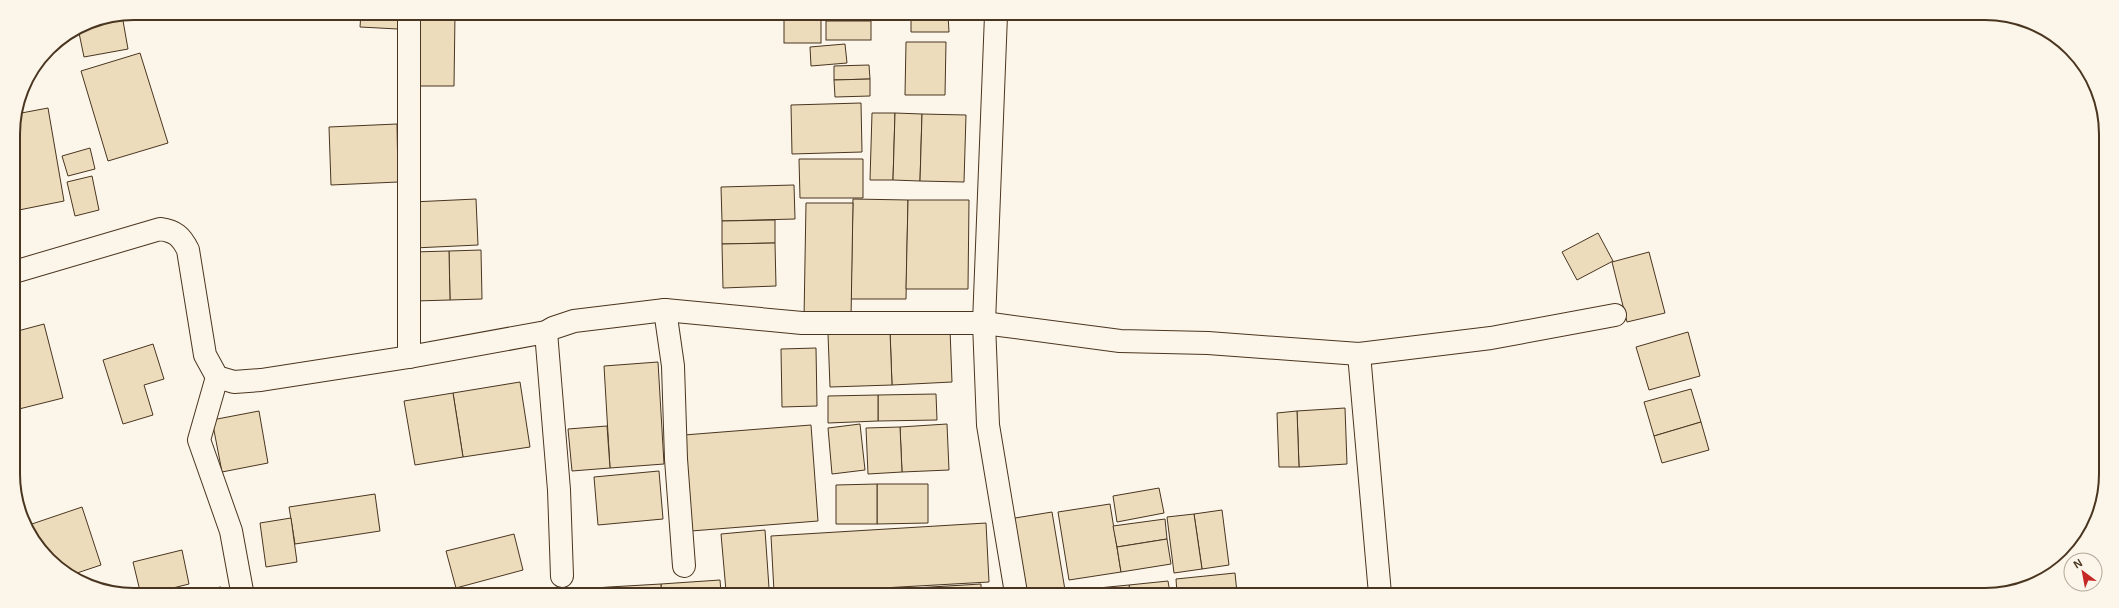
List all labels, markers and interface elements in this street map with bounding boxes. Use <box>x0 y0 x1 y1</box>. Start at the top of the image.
north arrow <box>2063 552 2103 592</box>
text: N <box>2071 556 2084 571</box>

